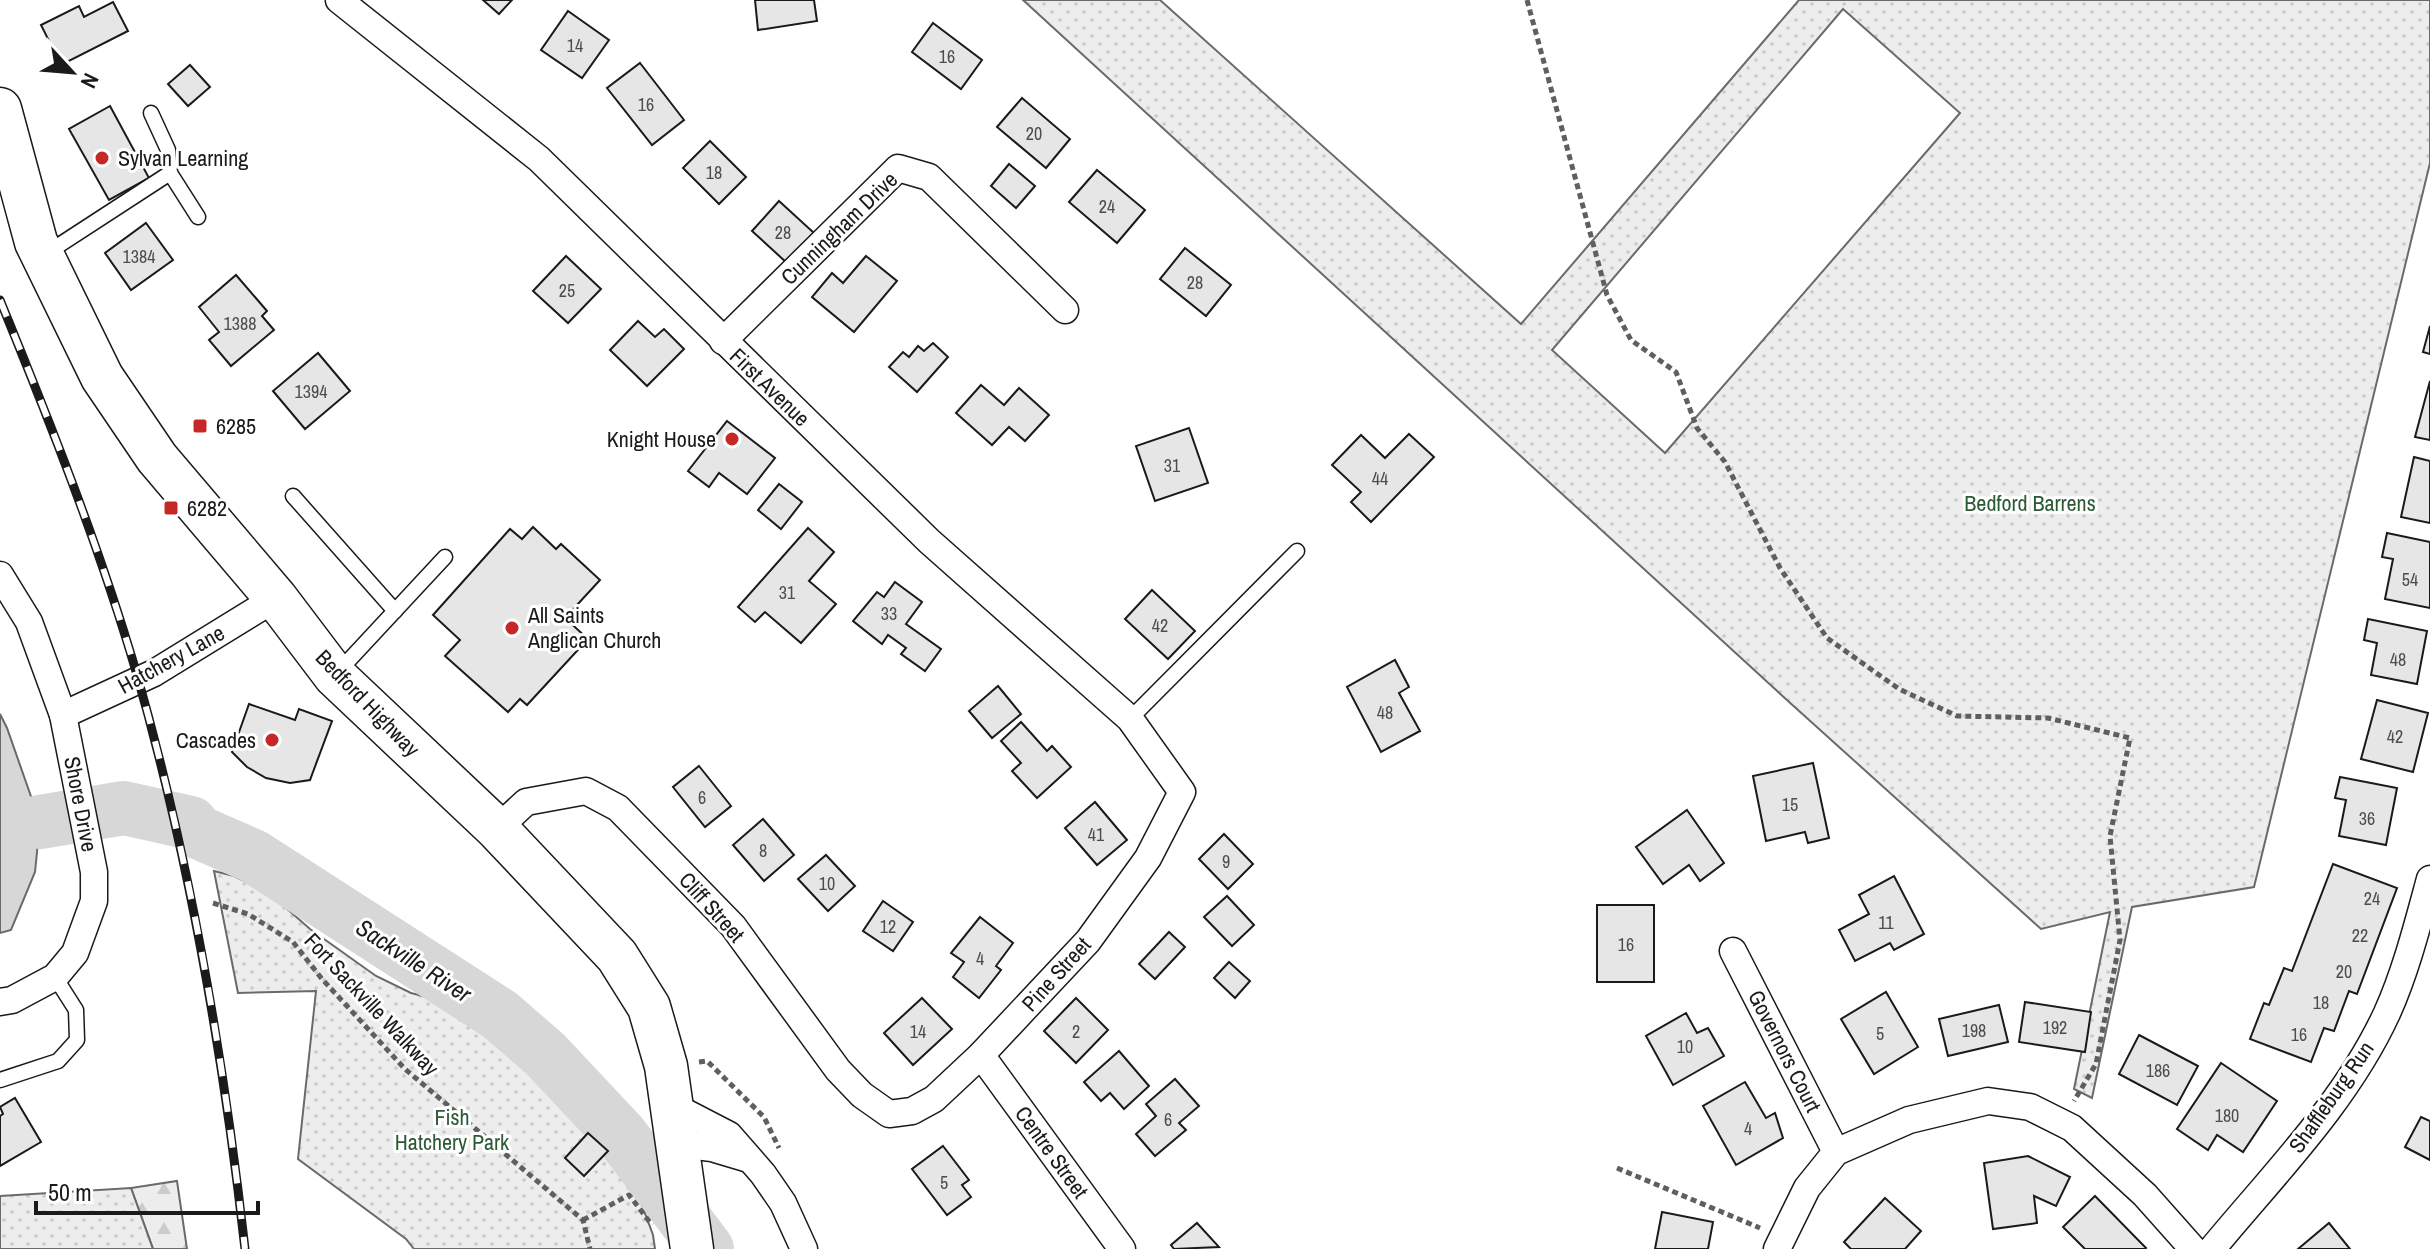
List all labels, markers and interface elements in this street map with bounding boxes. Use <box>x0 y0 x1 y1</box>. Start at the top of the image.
north arrow <box>32 32 112 112</box>
house number: 14 <box>567 33 583 58</box>
house number: 16 <box>939 44 955 69</box>
text: N <box>74 68 106 93</box>
house number: 16 <box>638 92 654 117</box>
house number: 20 <box>1026 121 1042 146</box>
place label: Sylvan Learning <box>118 143 248 173</box>
marker: Sylvan Learning <box>93 149 111 167</box>
house number: 18 <box>706 160 722 185</box>
street label: Cunningham Drive <box>774 165 904 291</box>
house number: 24 <box>1099 194 1115 219</box>
house number: 28 <box>775 220 791 245</box>
house number: 1384 <box>123 244 155 269</box>
house number: 28 <box>1187 270 1203 295</box>
house number: 25 <box>559 278 575 303</box>
house number: 1388 <box>224 311 256 336</box>
street label: First Avenue <box>723 341 817 433</box>
house number: 1394 <box>295 379 327 404</box>
place label: 6285 <box>216 411 256 441</box>
marker: 6285 <box>191 417 209 435</box>
place label: Knight House <box>607 424 716 454</box>
marker: Knight House <box>723 430 741 448</box>
house number: 31 <box>1164 453 1181 478</box>
house number: 44 <box>1372 466 1388 491</box>
park label: Bedford Barrens <box>1964 488 2096 518</box>
place label: 6282 <box>187 493 227 523</box>
marker: 6282 <box>162 499 180 517</box>
house number: 54 <box>2402 567 2418 592</box>
house number: 31 <box>779 580 796 605</box>
place label: All Saints Anglican Church <box>527 600 661 655</box>
house number: 33 <box>881 601 897 626</box>
house number: 42 <box>1152 613 1168 638</box>
street label: Hatchery Lane <box>112 617 230 701</box>
marker: All Saints Anglican Church <box>503 619 521 637</box>
street label: Bedford Highway <box>309 643 427 763</box>
house number: 48 <box>2390 647 2406 672</box>
house number: 48 <box>1377 700 1393 725</box>
house number: 42 <box>2387 724 2403 749</box>
place label: Cascades <box>176 725 256 755</box>
marker: Cascades <box>263 731 281 749</box>
street label: Shore Drive <box>57 754 105 854</box>
house number: 6 <box>698 785 706 810</box>
house number: 15 <box>1782 792 1798 817</box>
house number: 36 <box>2359 806 2375 831</box>
house number: 41 <box>1088 822 1105 847</box>
house number: 8 <box>759 838 767 863</box>
house number: 9 <box>1222 849 1230 874</box>
street label: Cliff Street <box>672 865 752 949</box>
house number: 10 <box>819 871 835 896</box>
house number: 24 <box>2364 886 2380 911</box>
house number: 11 <box>1878 910 1894 935</box>
water label: Sackville River <box>350 911 479 1010</box>
house number: 12 <box>880 914 896 939</box>
house number: 22 <box>2352 923 2368 948</box>
street label: Fort Sackville Walkway <box>298 926 446 1082</box>
street label: Pine Street <box>1015 930 1097 1018</box>
house number: 16 <box>1618 932 1634 957</box>
house number: 4 <box>976 946 984 971</box>
house number: 20 <box>2336 959 2352 984</box>
street label: Governors Court <box>1741 985 1829 1117</box>
house number: 18 <box>2313 990 2329 1015</box>
house number: 192 <box>2043 1015 2067 1040</box>
house number: 198 <box>1962 1018 1986 1043</box>
house number: 14 <box>910 1019 926 1044</box>
house number: 2 <box>1072 1019 1080 1044</box>
house number: 5 <box>1876 1021 1884 1046</box>
house number: 16 <box>2291 1022 2307 1047</box>
house number: 10 <box>1677 1034 1693 1059</box>
street label: Shaffleburg Run <box>2281 1035 2381 1159</box>
house number: 186 <box>2146 1058 2170 1083</box>
street label: Centre Street <box>1008 1100 1096 1204</box>
park label: Fish Hatchery Park <box>395 1102 510 1157</box>
house number: 180 <box>2215 1103 2239 1128</box>
house number: 6 <box>1164 1107 1172 1132</box>
house number: 4 <box>1744 1116 1752 1141</box>
scale bar <box>36 1165 258 1215</box>
house number: 5 <box>940 1170 948 1195</box>
text: 50 m <box>48 1176 92 1208</box>

